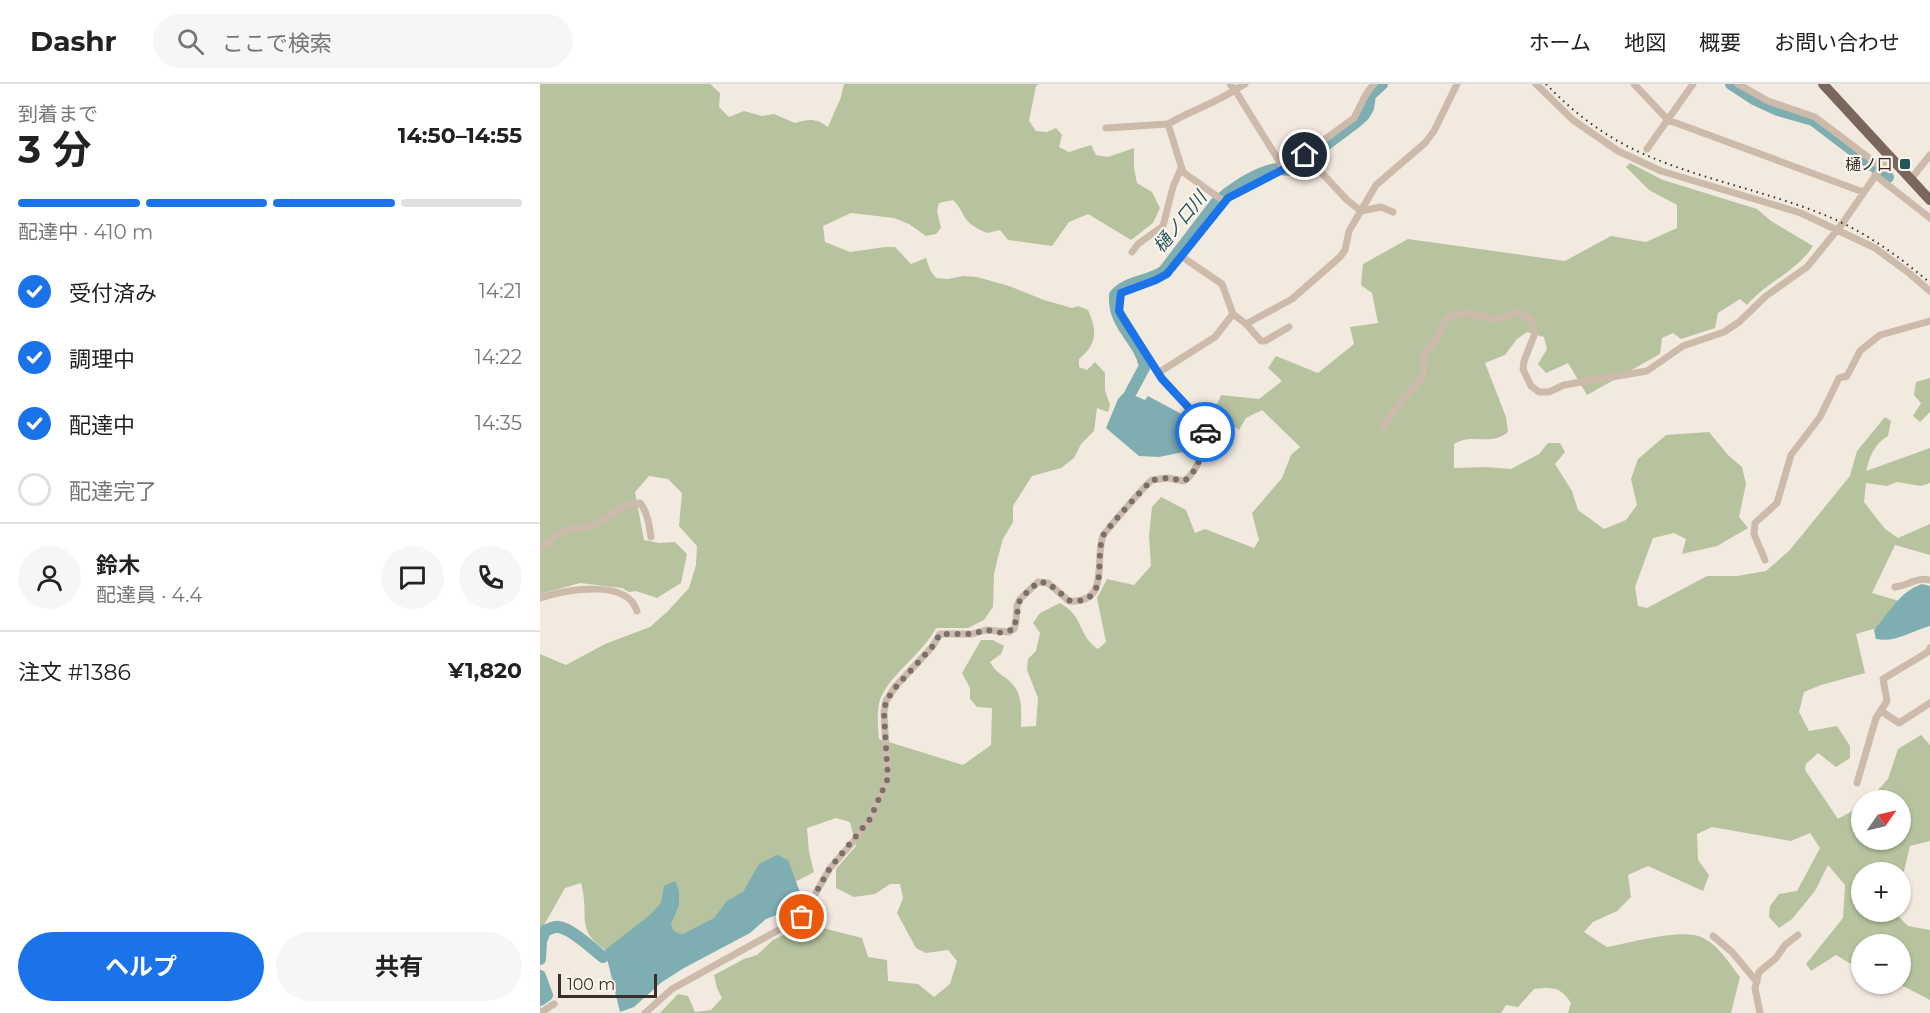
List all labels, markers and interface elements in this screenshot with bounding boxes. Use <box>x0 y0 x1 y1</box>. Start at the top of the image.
search box <box>153 14 573 68</box>
text: Dashr <box>30 24 117 58</box>
icon: search <box>174 25 207 58</box>
text: ここで検索 <box>222 30 332 57</box>
text: ホーム <box>1529 30 1591 55</box>
text: 地図 <box>1624 30 1666 55</box>
text: 概要 <box>1699 30 1741 55</box>
text: お問い合わせ <box>1774 30 1900 55</box>
text: 到着まで <box>18 102 98 126</box>
text: 14:50–14:55 <box>398 122 522 149</box>
text: 3 分 <box>18 125 91 173</box>
pin <box>1279 129 1330 180</box>
icon: home <box>1288 138 1321 171</box>
place label: 樋ノ口 <box>1845 155 1893 174</box>
marker: 樋ノ口 <box>1898 157 1912 171</box>
water label: 樋ノ口川 <box>1149 186 1212 257</box>
text: 配達中 · 410 m <box>18 220 153 244</box>
icon: check <box>18 275 51 308</box>
text: 14:21 <box>479 279 522 303</box>
text: 受付済み <box>69 280 157 307</box>
icon: check <box>18 341 51 374</box>
text: 14:22 <box>474 345 522 369</box>
text: 調理中 <box>69 346 135 373</box>
courier <box>1175 402 1235 462</box>
icon: check <box>18 407 51 440</box>
text: 14:35 <box>475 411 522 435</box>
text: 配達中 <box>69 412 135 439</box>
icon: car <box>1189 416 1222 449</box>
text: 配達完了 <box>69 478 157 505</box>
button: person <box>18 546 81 609</box>
button: chat <box>381 546 444 609</box>
button: phone <box>459 546 522 609</box>
text: 鈴木 <box>96 552 140 579</box>
text: 配達員 · 4.4 <box>96 583 202 607</box>
text: ¥1,820 <box>448 657 522 684</box>
text: 注文 #1386 <box>18 659 131 686</box>
north arrow <box>1851 790 1911 850</box>
map controls <box>1851 790 1911 994</box>
button: + <box>1851 862 1911 922</box>
pin <box>776 891 827 942</box>
icon: bag <box>785 900 818 933</box>
button: ヘルプ <box>18 932 264 1001</box>
button: 共有 <box>276 932 522 1001</box>
button: − <box>1851 934 1911 994</box>
scale bar <box>558 971 657 998</box>
text: 100 m <box>567 975 615 994</box>

